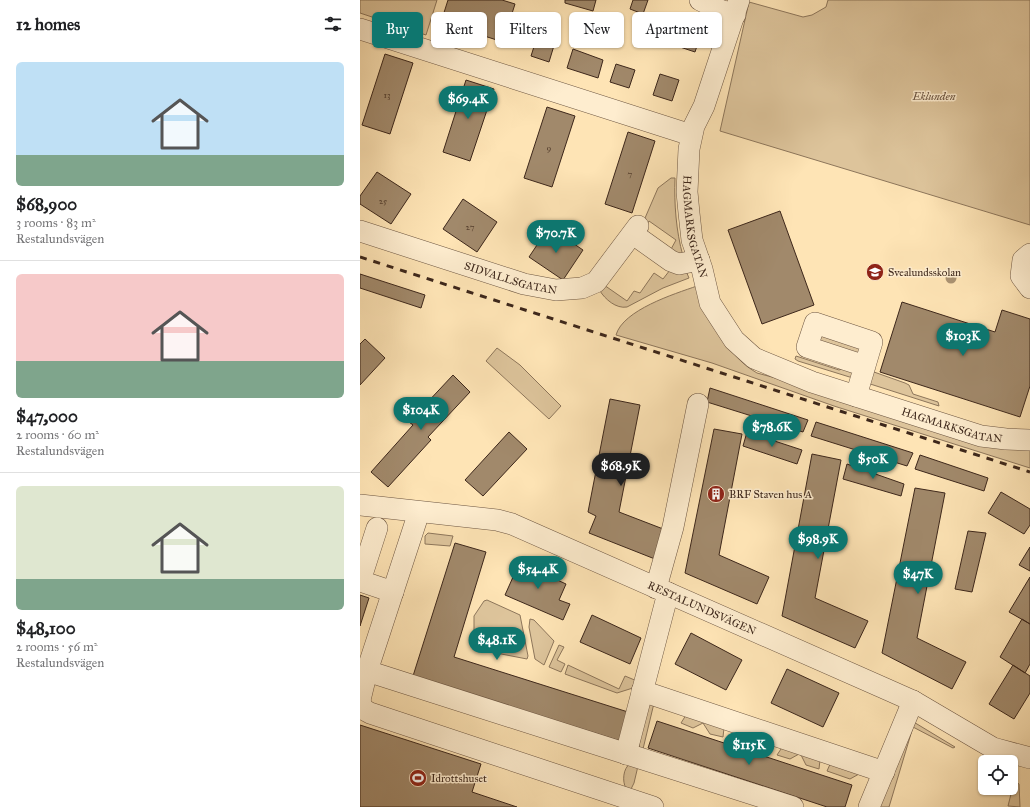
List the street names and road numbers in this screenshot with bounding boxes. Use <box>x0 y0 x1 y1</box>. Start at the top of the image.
street label: HAGMARKSGATAN <box>680 175 710 279</box>
street label: SIDVALLSGATAN <box>463 259 558 297</box>
street label: HAGMARKSGATAN <box>900 405 1003 445</box>
street label: RESTALUNDSVÄGEN <box>646 578 758 637</box>

